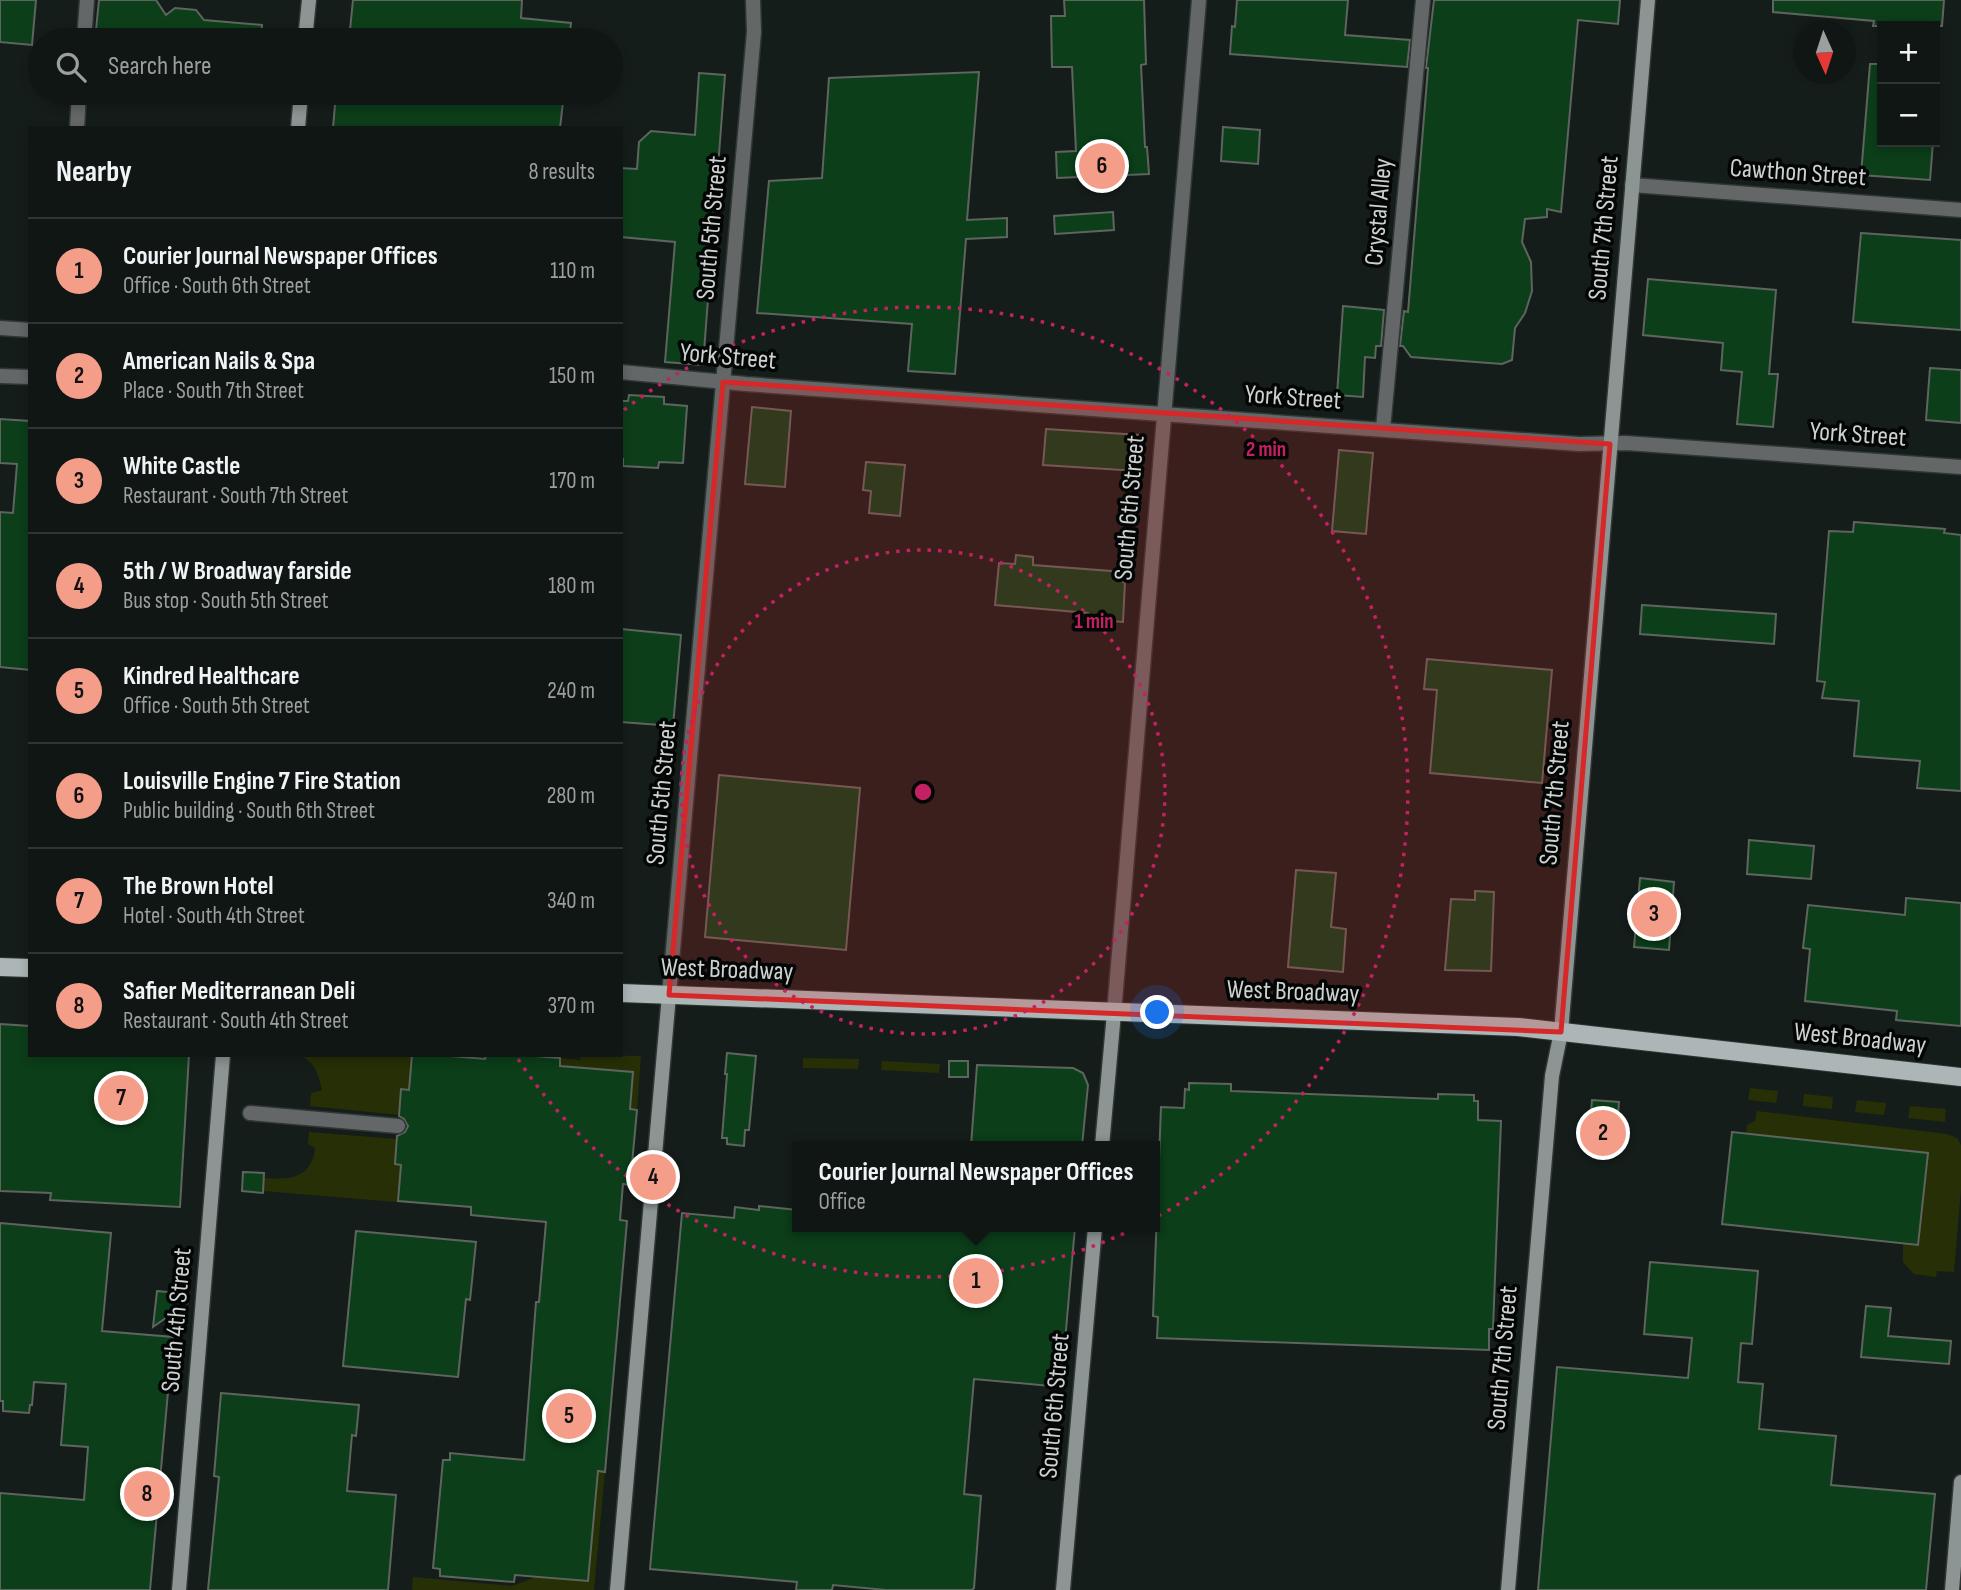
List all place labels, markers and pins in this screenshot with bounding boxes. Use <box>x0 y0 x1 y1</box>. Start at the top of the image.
pin: 6 <box>1079 140 1125 192</box>
centre of rings <box>911 780 935 804</box>
pin: 3 <box>1631 888 1677 940</box>
pin: 7 <box>98 1072 144 1124</box>
pin: 2 <box>1580 1107 1626 1159</box>
pin: 4 <box>630 1151 676 1203</box>
pin: 1 <box>953 1255 999 1307</box>
pin: 5 <box>546 1390 592 1442</box>
pin: 8 <box>124 1468 170 1520</box>

